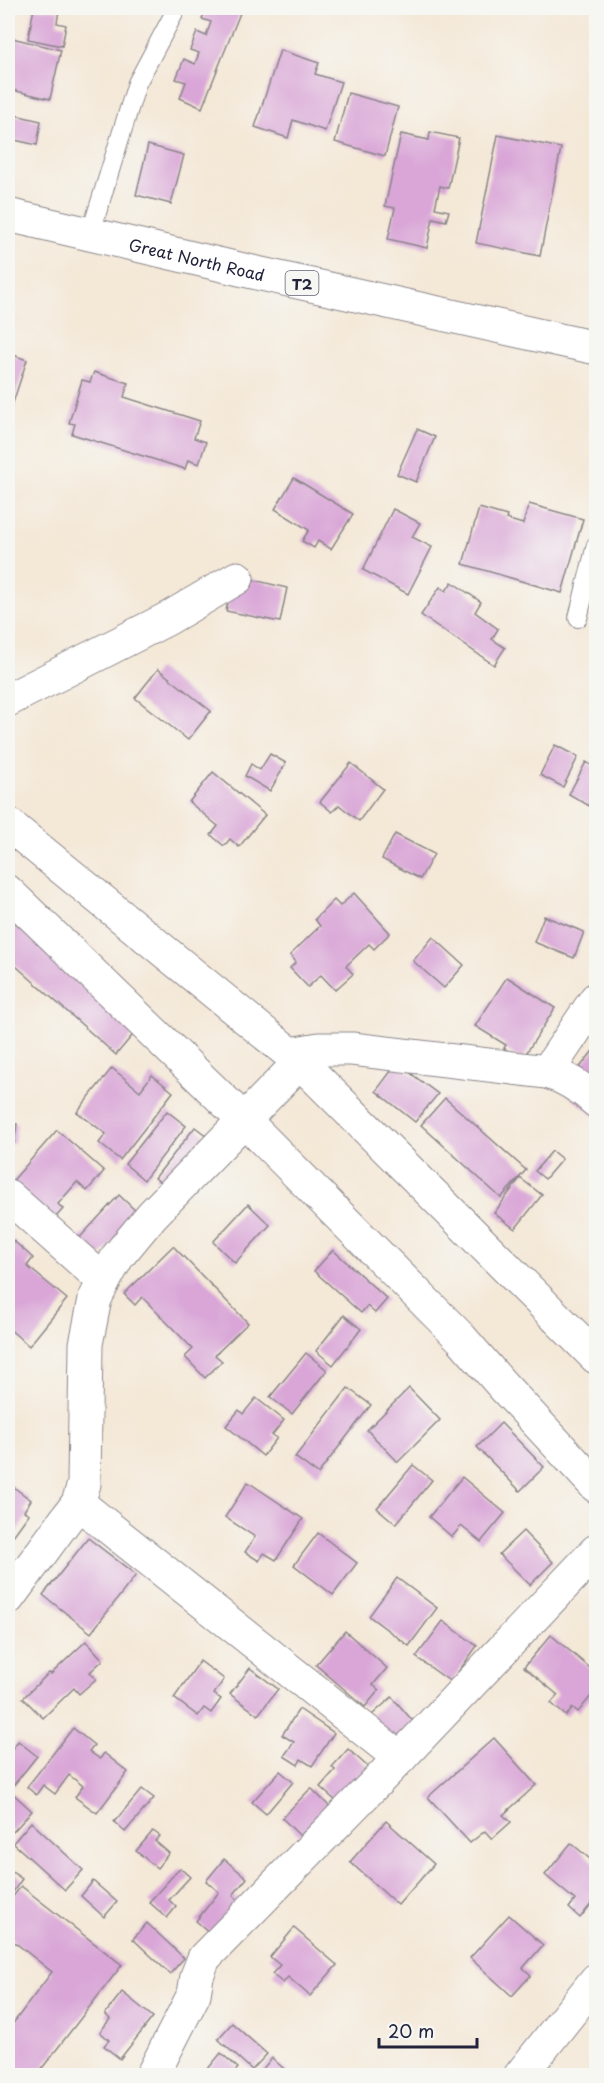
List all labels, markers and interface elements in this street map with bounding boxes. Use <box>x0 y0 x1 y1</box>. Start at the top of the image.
street label: Great North Road <box>127 232 267 286</box>
road number: T2 <box>286 271 318 295</box>
scale bar <box>379 2011 476 2049</box>
text: 20 m <box>388 2017 434 2044</box>

